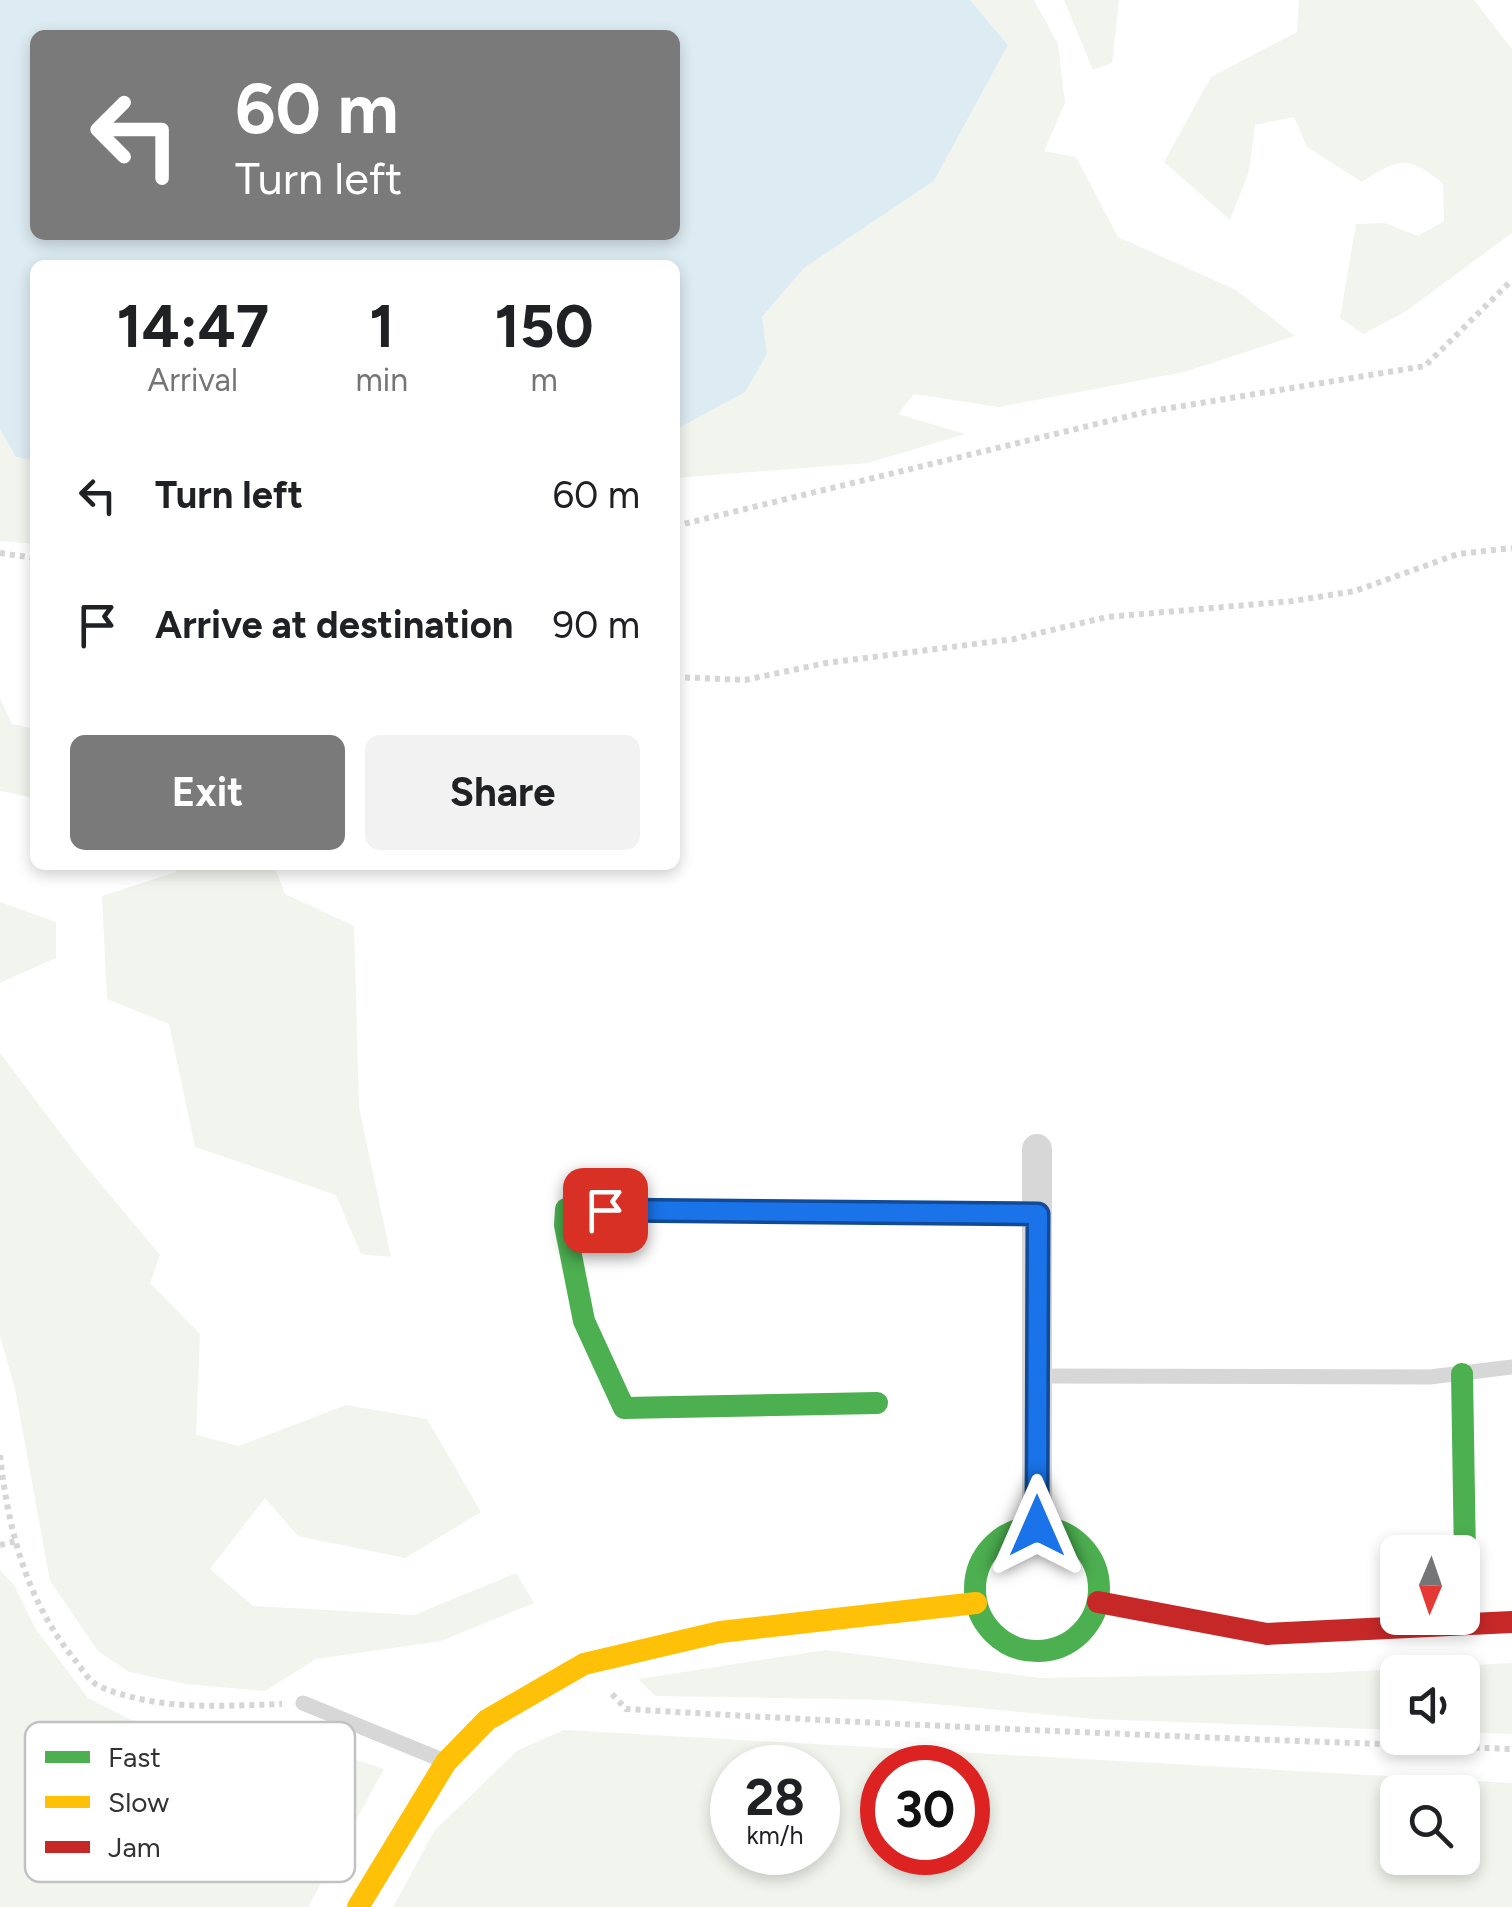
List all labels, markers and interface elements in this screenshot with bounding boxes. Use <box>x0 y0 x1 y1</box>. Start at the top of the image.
text: 60 m <box>235 66 399 151</box>
icon: left <box>70 70 200 200</box>
text: Turn left <box>235 151 402 205</box>
text: 14:47 <box>116 290 269 362</box>
text: 1 <box>369 290 394 362</box>
text: 150 <box>494 290 594 362</box>
text: Arrival <box>148 361 238 399</box>
text: min <box>356 361 408 399</box>
text: m <box>530 361 558 399</box>
icon: left <box>70 468 125 523</box>
text: Turn left <box>155 472 303 518</box>
text: 60 m <box>552 472 640 518</box>
icon: arrive <box>70 598 125 653</box>
text: Arrive at destination <box>155 602 513 648</box>
text: 90 m <box>552 602 640 648</box>
button: Exit <box>70 735 345 850</box>
button: Share <box>365 735 640 850</box>
pin <box>563 1168 648 1253</box>
icon: arrive <box>578 1183 633 1238</box>
position arrow <box>985 1474 1089 1578</box>
north arrow <box>1380 1535 1480 1635</box>
map controls <box>1380 1535 1480 1875</box>
button: sound <box>1380 1655 1480 1755</box>
legend <box>25 1722 355 1882</box>
text: Fast <box>108 1740 161 1774</box>
speed limit sign: 30 <box>860 1745 990 1875</box>
text: 28 <box>745 1767 805 1828</box>
button: search <box>1380 1775 1480 1875</box>
text: Slow <box>108 1785 169 1819</box>
text: km/h <box>746 1820 804 1850</box>
text: Jam <box>108 1830 161 1864</box>

